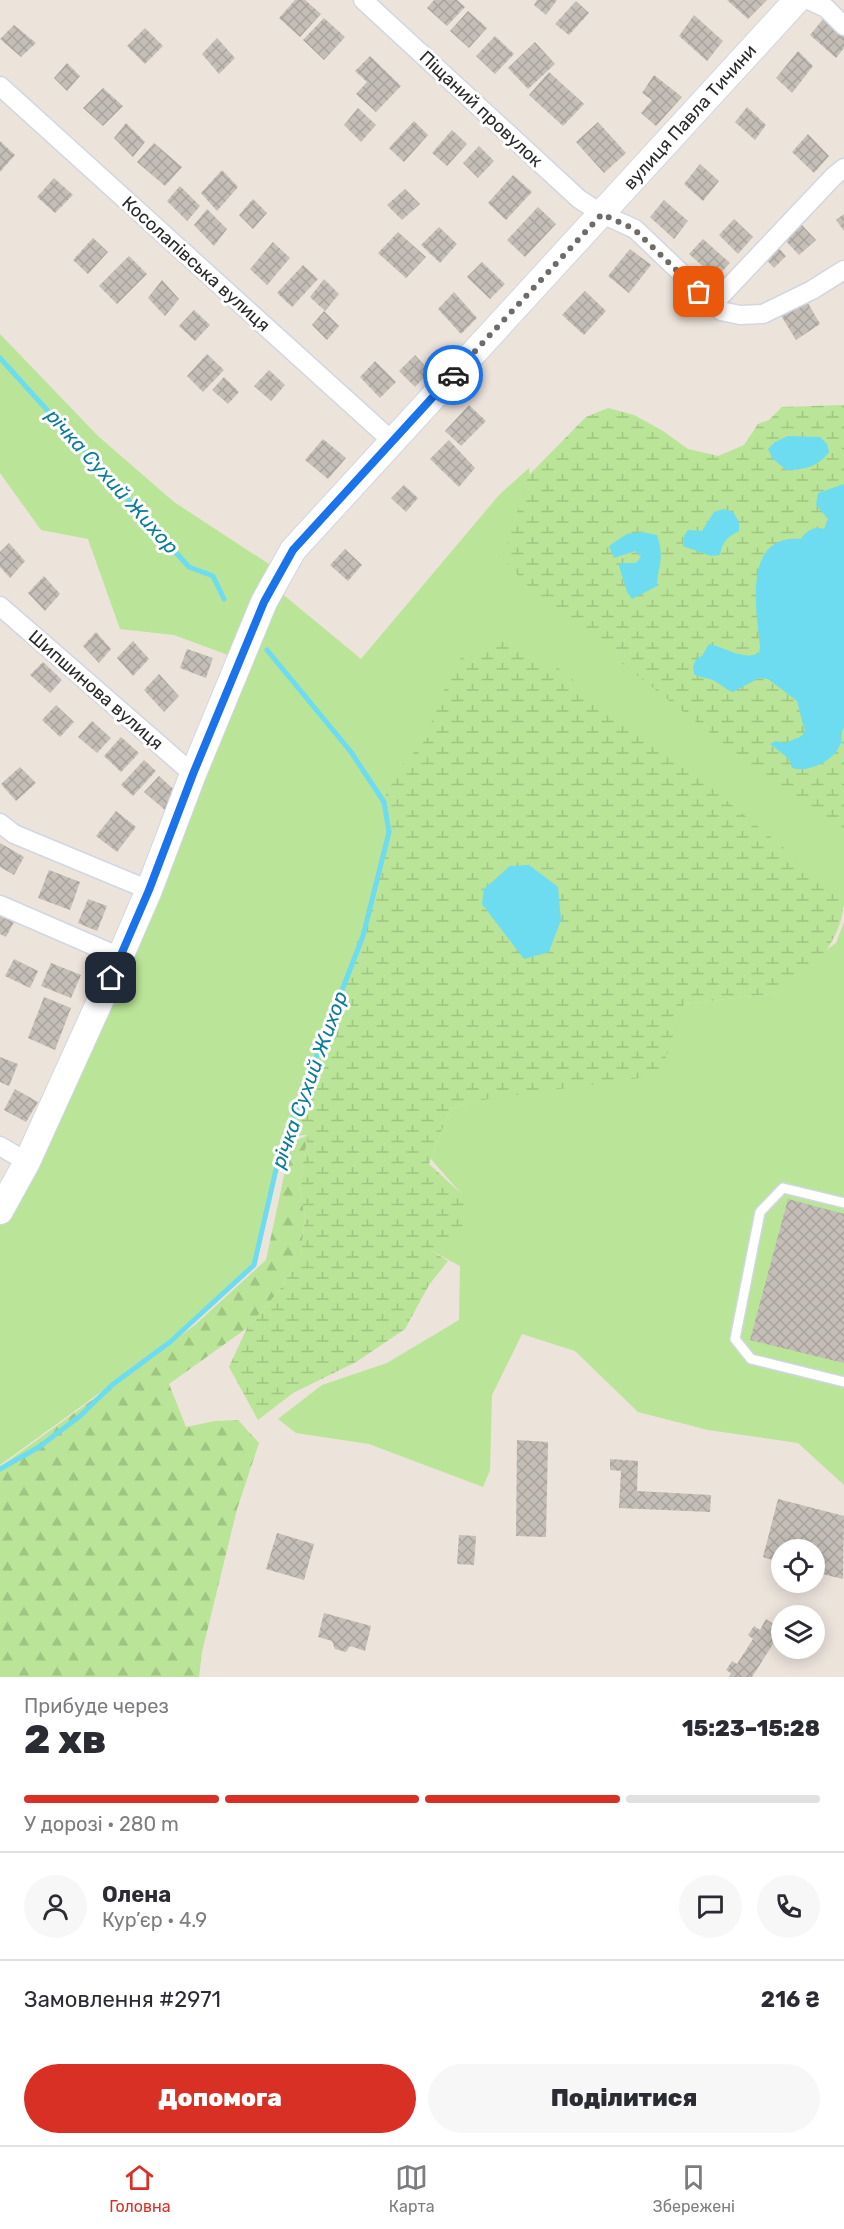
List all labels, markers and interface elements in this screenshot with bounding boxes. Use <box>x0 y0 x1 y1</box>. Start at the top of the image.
street label: вулиця Павла Тичини <box>619 40 761 194</box>
street label: Піщаний провулок <box>415 46 547 172</box>
street label: Косолапівська вулиця <box>117 192 275 336</box>
pin <box>673 266 724 317</box>
icon: bag <box>682 275 715 308</box>
courier <box>423 345 483 405</box>
icon: car <box>437 359 470 392</box>
water label: річка Сухий Жихор <box>41 404 183 558</box>
street label: Шипшинова вулиця <box>24 625 168 755</box>
pin <box>85 952 136 1003</box>
icon: home <box>94 961 127 994</box>
water label: річка Сухий Жихор <box>266 988 352 1172</box>
map controls <box>771 1539 825 1659</box>
button: locate <box>771 1539 825 1593</box>
button: layers <box>771 1605 825 1659</box>
text: Прибуде через <box>24 1694 169 1718</box>
text: 15:23–15:28 <box>682 1715 820 1742</box>
text: 2 хв <box>24 1717 106 1763</box>
text: У дорозі · 280 m <box>24 1812 179 1836</box>
button: person <box>24 1875 87 1938</box>
button: chat <box>679 1875 742 1938</box>
button: phone <box>757 1875 820 1938</box>
text: Олена <box>102 1881 171 1908</box>
text: Кур’єр · 4.9 <box>102 1908 207 1932</box>
text: Замовлення #2971 <box>24 1986 221 2013</box>
text: 216 ₴ <box>761 1986 820 2013</box>
button: Допомога <box>24 2064 416 2133</box>
button: Поділитися <box>428 2064 820 2133</box>
tab: Головна <box>109 2161 171 2216</box>
tab: Карта <box>389 2161 435 2216</box>
tab: Збережені <box>653 2161 735 2216</box>

